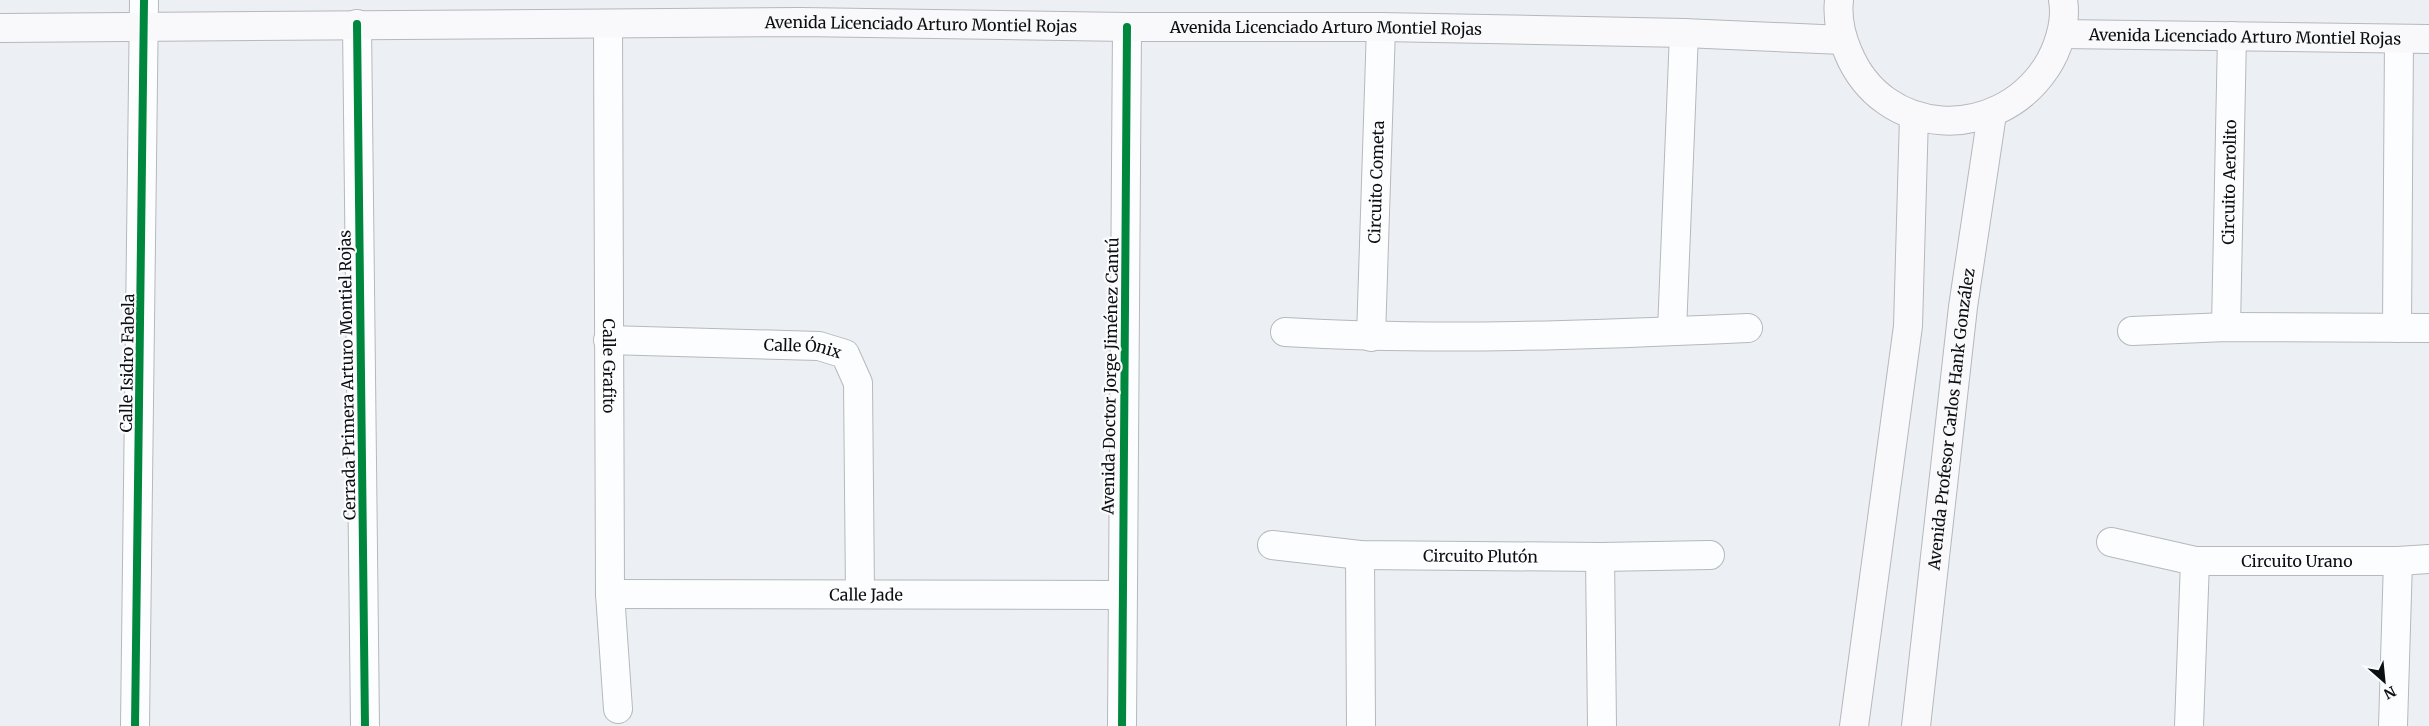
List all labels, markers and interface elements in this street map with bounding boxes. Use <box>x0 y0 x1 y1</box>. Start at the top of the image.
street label: Avenida Licenciado Arturo Montiel Rojas <box>764 12 1077 36</box>
street label: Avenida Licenciado Arturo Montiel Rojas <box>1169 17 1482 39</box>
street label: Avenida Licenciado Arturo Montiel Rojas <box>2088 24 2401 49</box>
street label: Circuito Aerolito <box>2218 119 2240 245</box>
street label: Circuito Cometa <box>1364 120 1388 244</box>
street label: Cerrada Primera Arturo Montiel Rojas <box>334 230 360 520</box>
street label: Avenida Doctor Jorge Jiménez Cantú <box>1098 237 1122 516</box>
street label: Avenida Profesor Carlos Hank González <box>1923 266 1979 572</box>
street label: Calle Isidro Fabela <box>116 293 138 433</box>
street label: Calle Grafito <box>599 319 619 413</box>
street label: Calle Ónix <box>763 334 844 362</box>
street label: Circuito Plutón <box>1423 546 1538 566</box>
street label: Circuito Urano <box>2241 551 2353 571</box>
street label: Calle Jade <box>829 584 903 605</box>
north arrow <box>2359 656 2409 706</box>
text: N <box>2381 682 2399 703</box>

